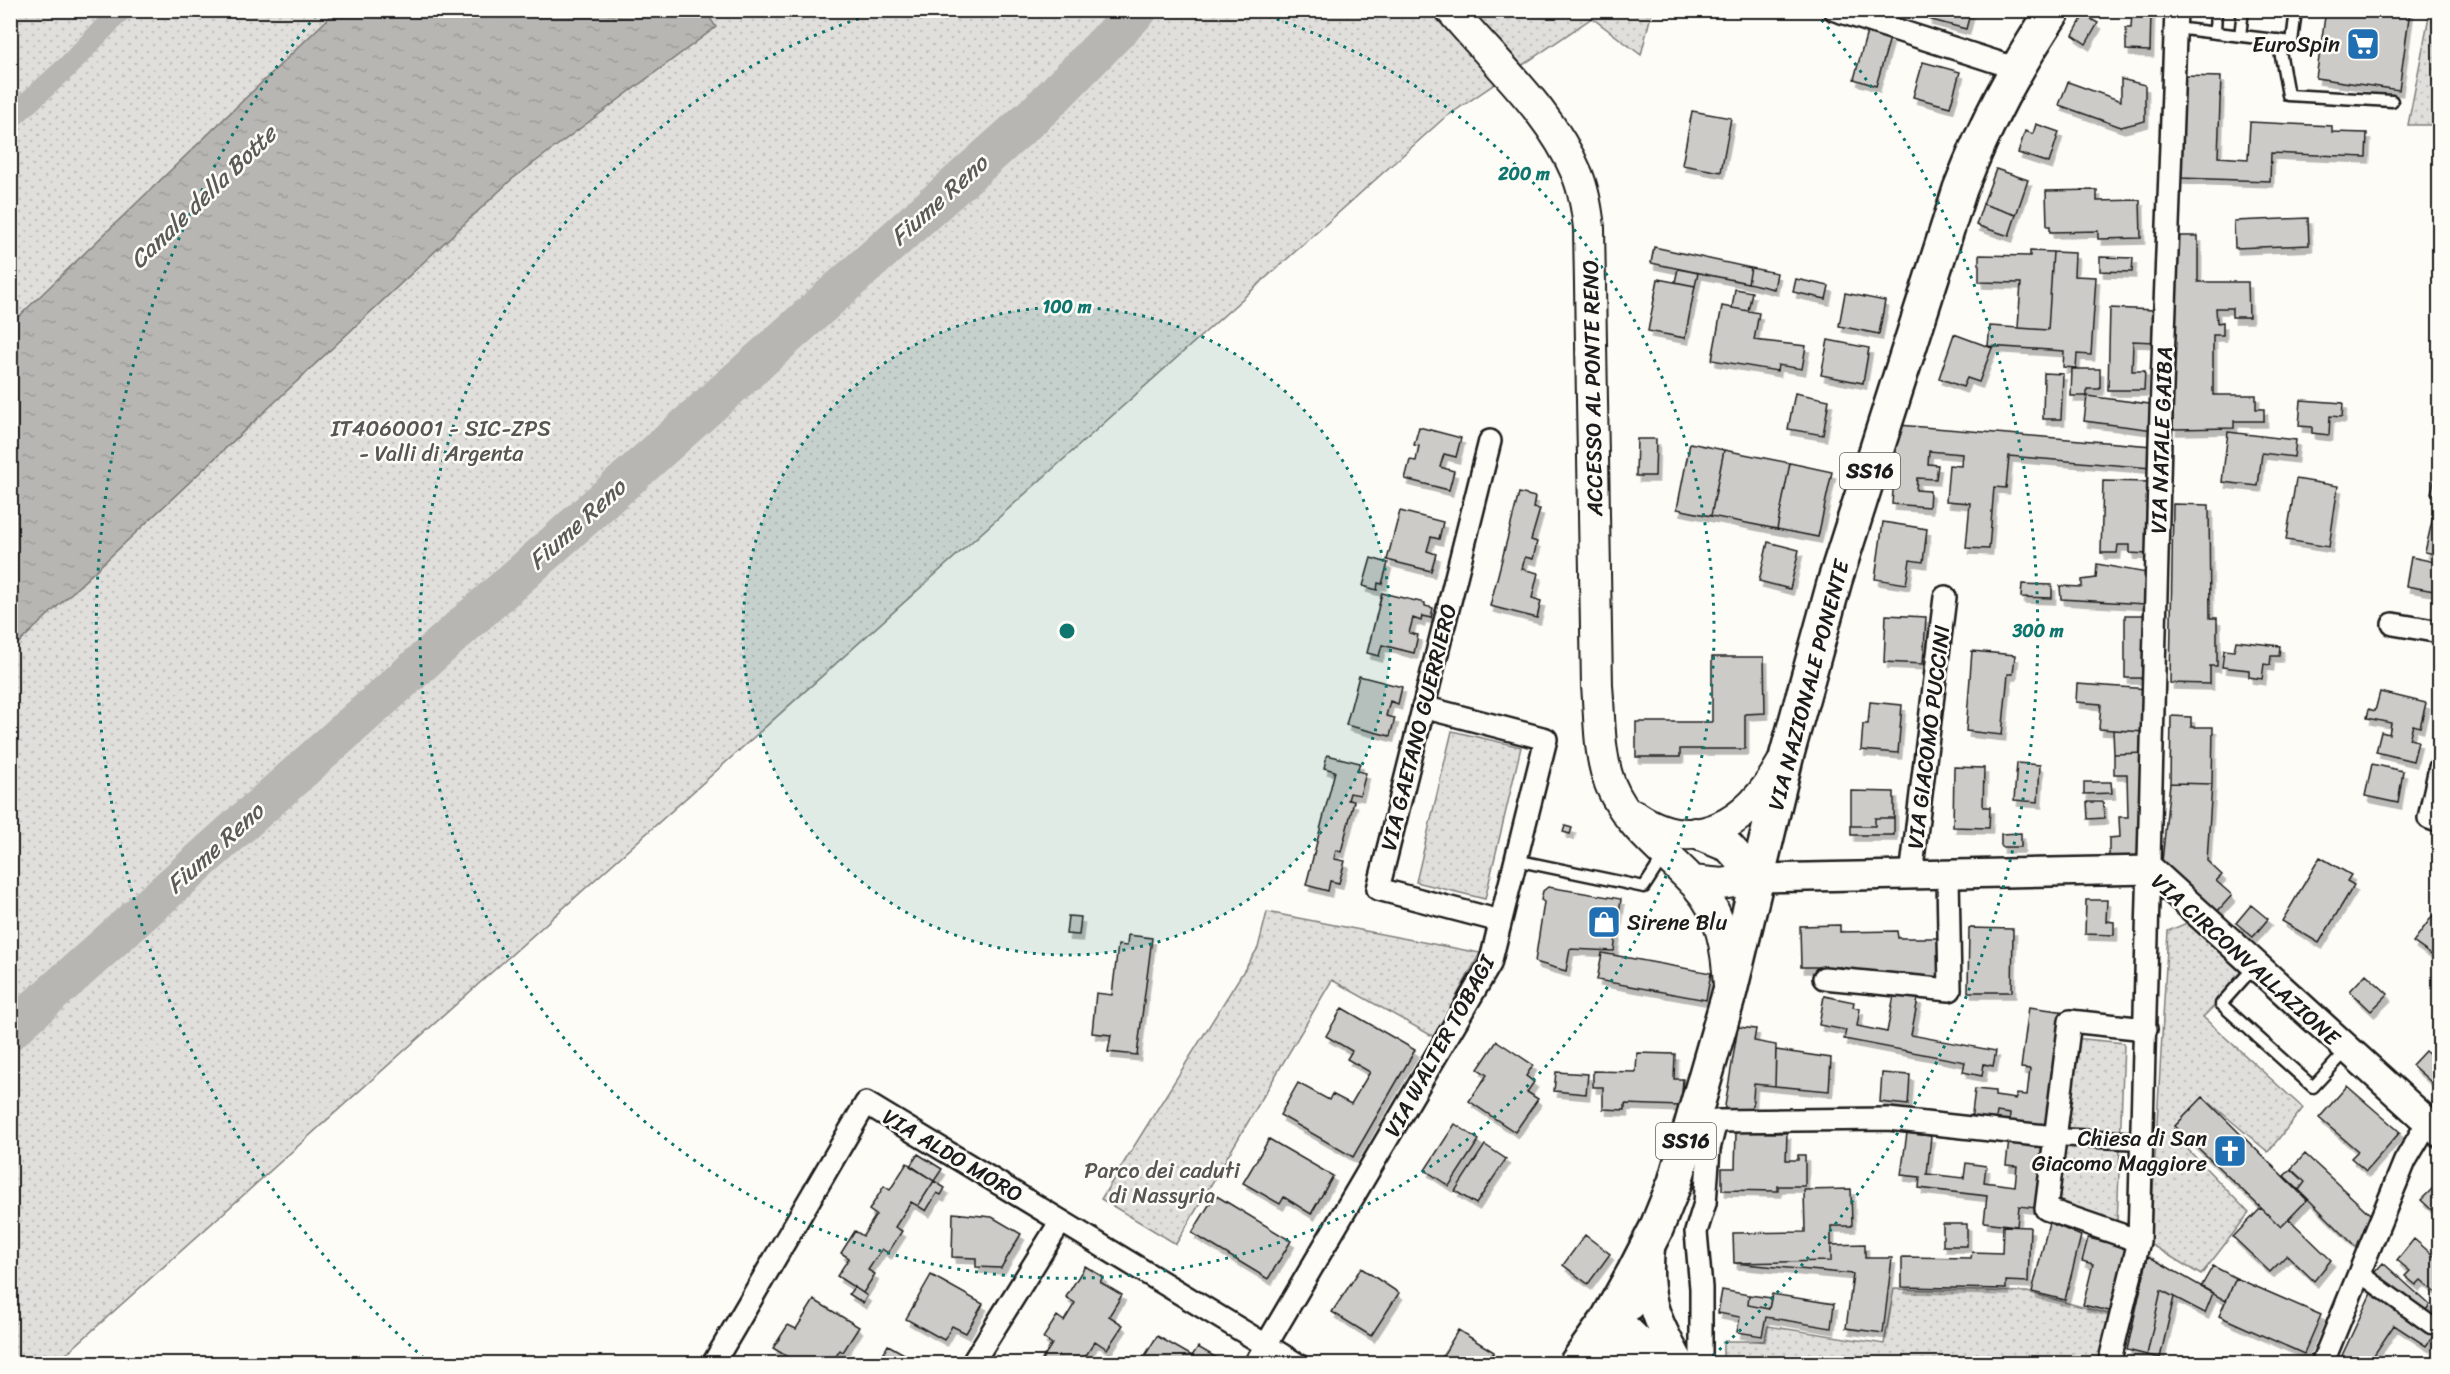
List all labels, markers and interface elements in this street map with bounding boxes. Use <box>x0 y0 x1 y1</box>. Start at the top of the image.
place label: EuroSpin <box>2252 25 2340 64</box>
supermarket icon: EuroSpin <box>2345 26 2381 62</box>
water label: Canale della Botte <box>119 113 289 279</box>
water label: Fiume Reno <box>880 143 999 256</box>
text: 200 m <box>1497 158 1550 190</box>
street label: ACCESSO AL PONTE RENO <box>1571 259 1614 518</box>
text: 100 m <box>1043 291 1092 323</box>
street label: VIA NATALE GAIBA <box>2139 346 2184 534</box>
park label: IT4060001 - SIC-ZPS - Valli di Argenta <box>330 409 551 473</box>
road number: SS16 <box>1840 453 1900 489</box>
water label: Fiume Reno <box>518 467 637 580</box>
street label: VIA NAZIONALE PONENTE <box>1756 554 1861 815</box>
street label: VIA GAETANO GUERRIERO <box>1369 599 1468 855</box>
text: 300 m <box>2011 615 2064 647</box>
centre of rings <box>1057 621 1077 641</box>
street label: VIA GIACOMO PUCCINI <box>1895 623 1962 851</box>
water label: Fiume Reno <box>156 791 275 904</box>
street label: VIA CIRCONVALLAZIONE <box>2142 863 2351 1057</box>
place label: Sirene Blu <box>1627 903 1728 942</box>
shop icon: Sirene Blu <box>1586 904 1622 940</box>
street label: VIA WALTER TOBAGI <box>1373 947 1506 1144</box>
street label: VIA ALDO MORO <box>874 1098 1031 1213</box>
place label: Chiesa di San Giacomo Maggiore <box>2032 1119 2207 1183</box>
road number: SS16 <box>1656 1123 1716 1159</box>
church icon: Chiesa di San Giacomo Maggiore <box>2212 1133 2248 1169</box>
park label: Parco dei caduti di Nassyria <box>1084 1151 1241 1215</box>

